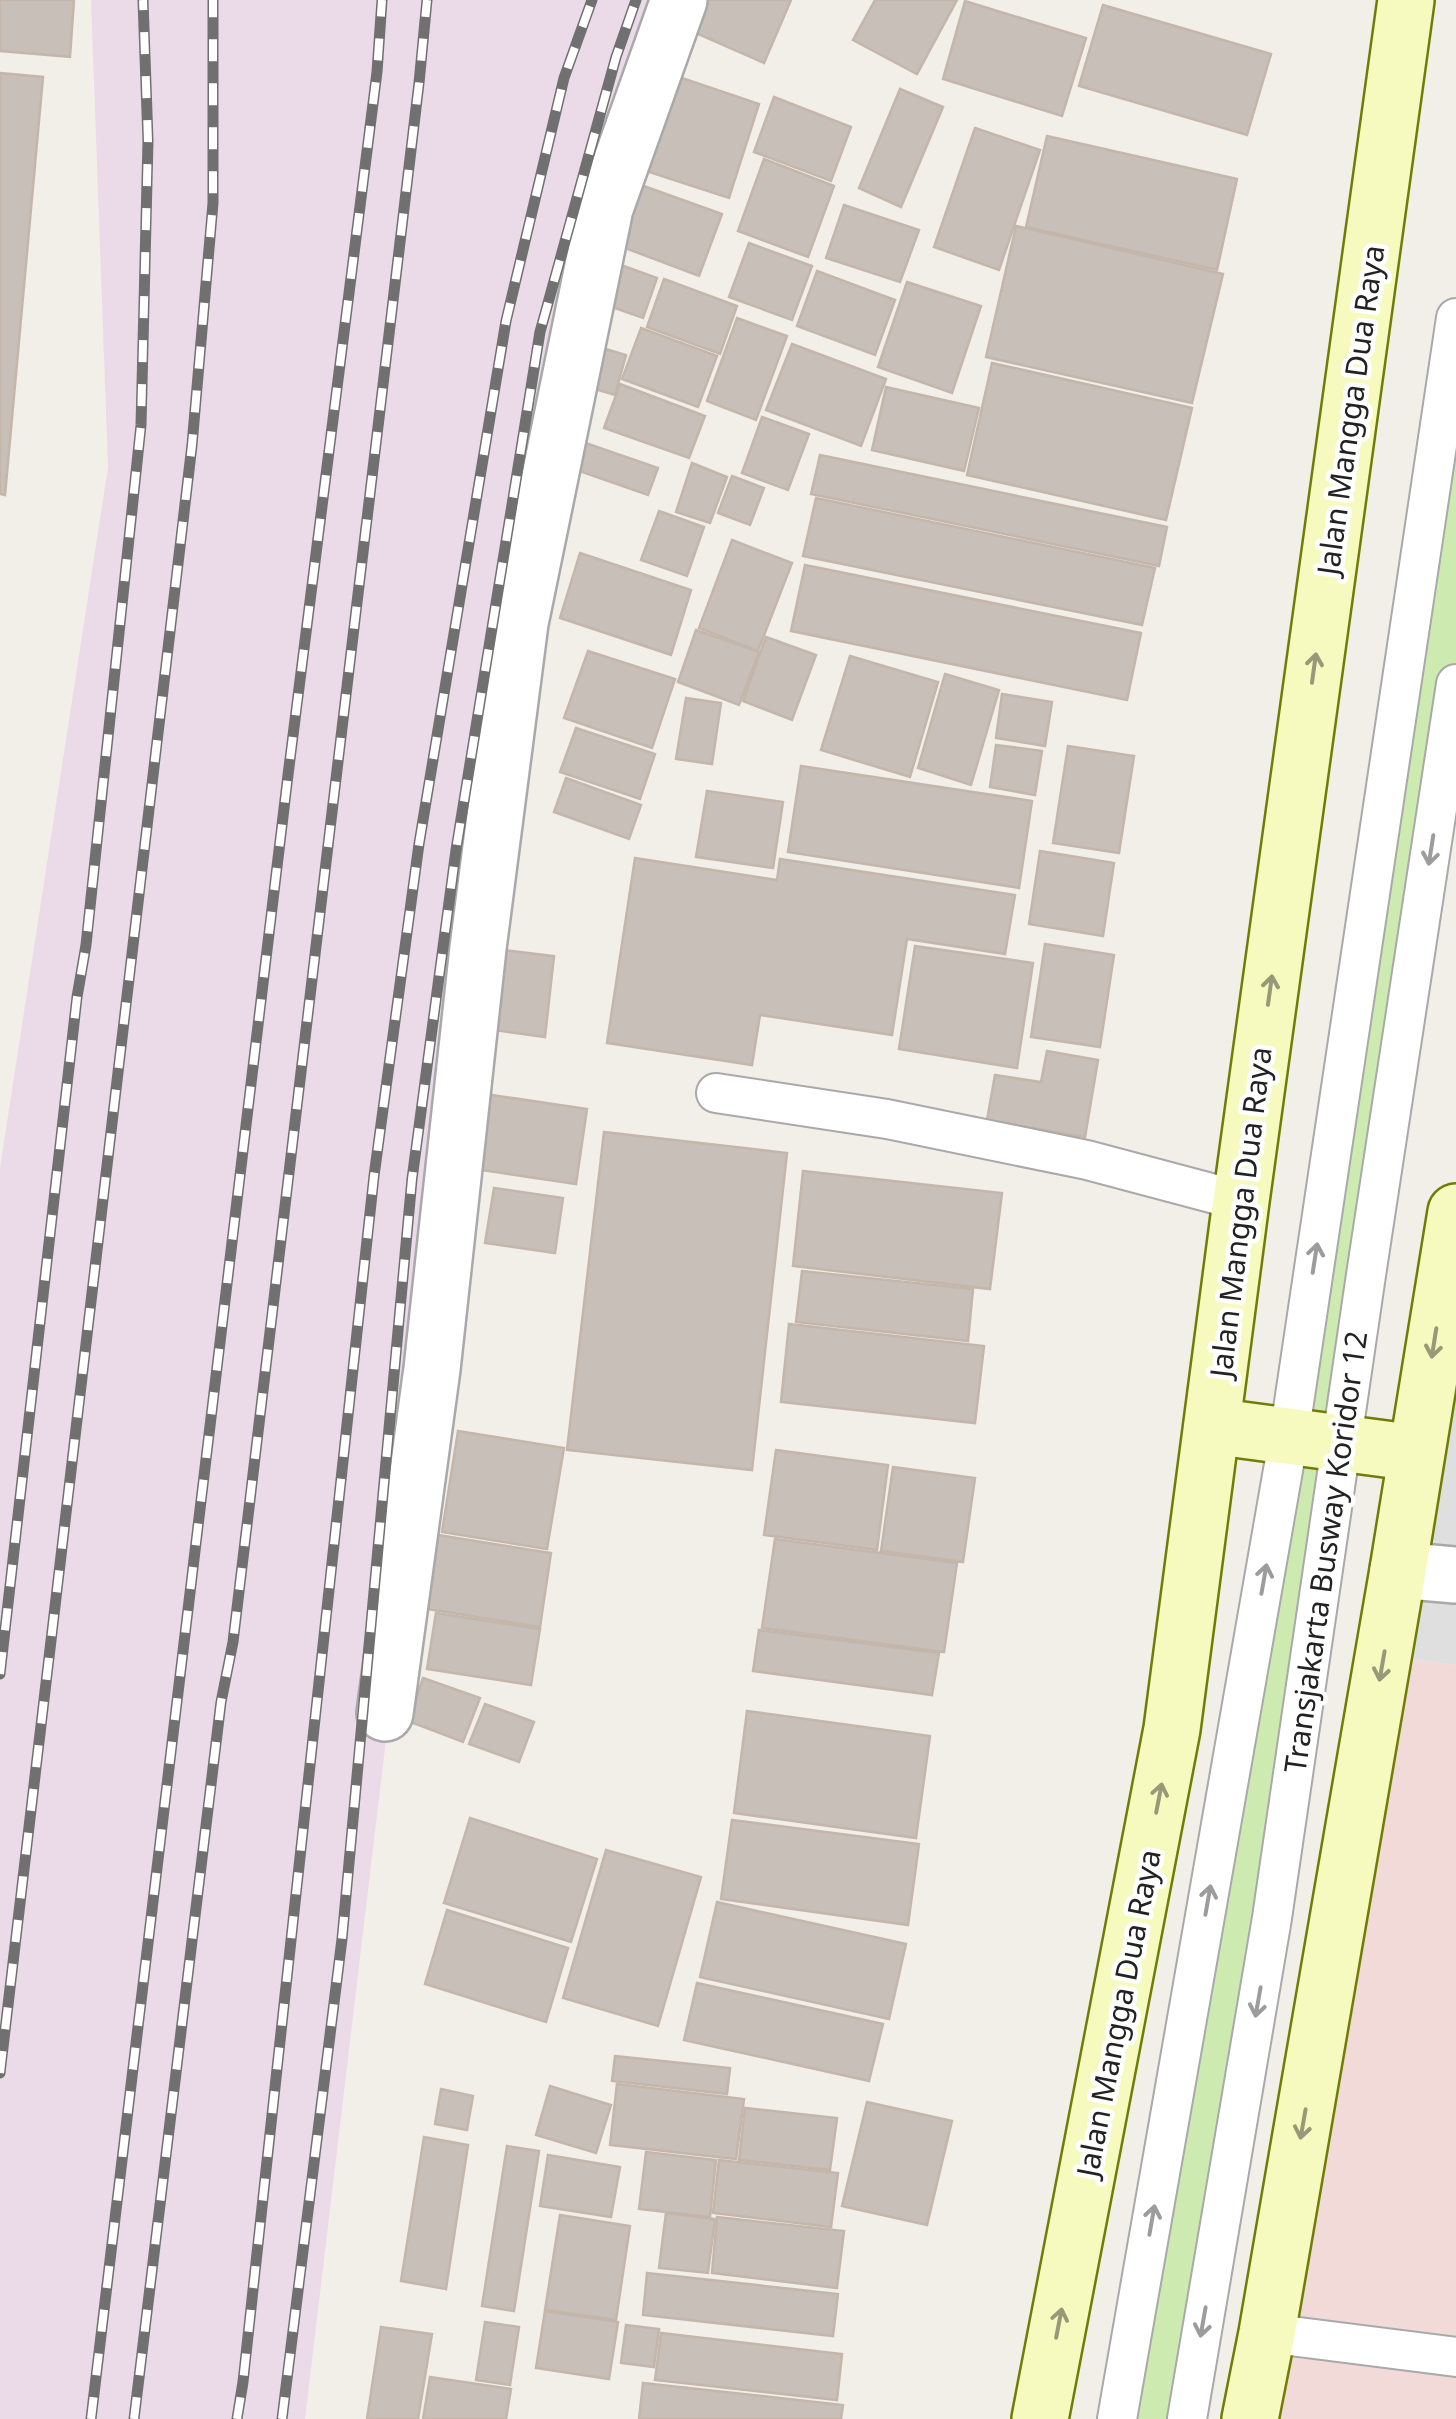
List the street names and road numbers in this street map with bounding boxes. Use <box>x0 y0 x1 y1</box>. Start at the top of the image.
street label: Jalan Mangga Dua Raya <box>1306 242 1393 581</box>
street label: Jalan Mangga Dua Raya <box>1199 1044 1281 1383</box>
street label: Transjakarta Busway Koridor 12 <box>1274 1328 1376 1776</box>
street label: Jalan Mangga Dua Raya <box>1066 1846 1170 2183</box>

